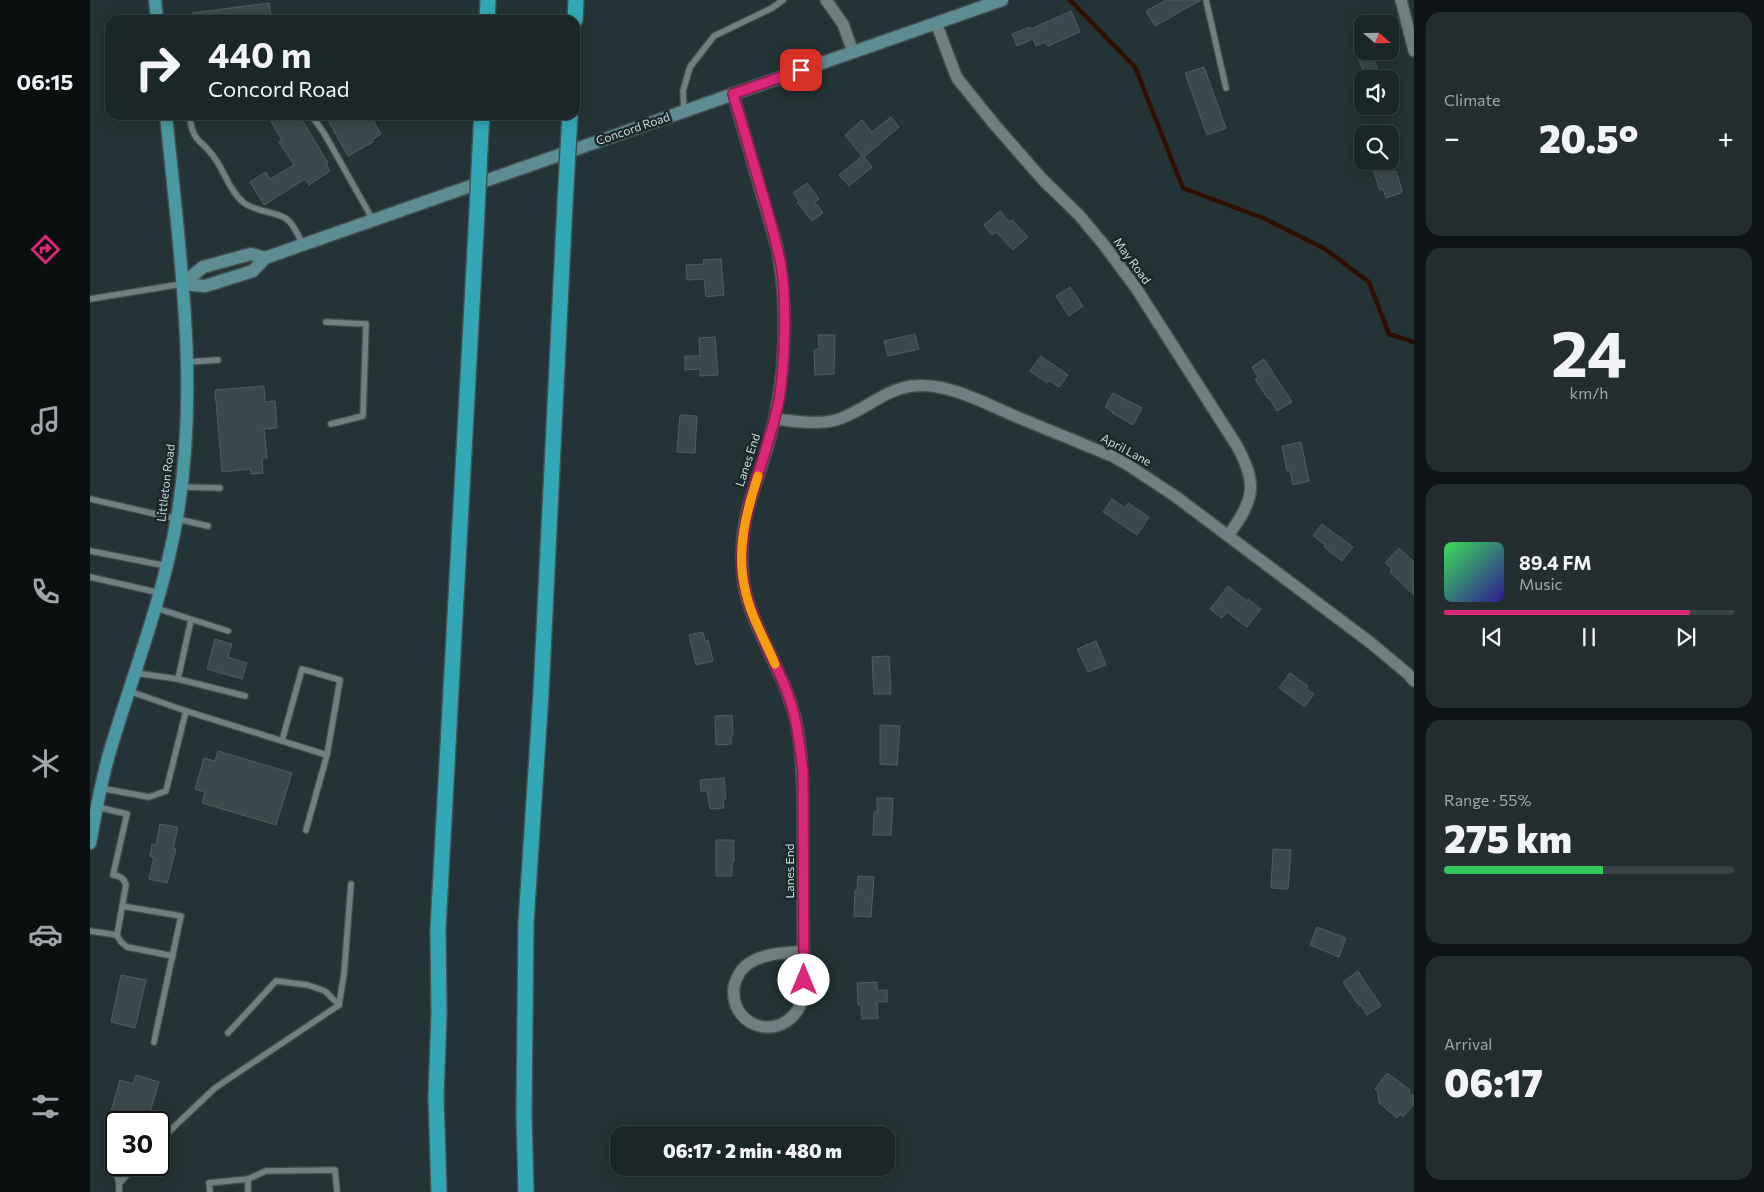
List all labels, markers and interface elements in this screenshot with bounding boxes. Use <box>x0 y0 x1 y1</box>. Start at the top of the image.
north arrow <box>1354 15 1399 60</box>
map controls <box>1354 15 1399 170</box>
text: 440 m <box>208 32 311 75</box>
icon: right <box>125 35 190 100</box>
pin <box>780 49 822 91</box>
icon: arrive <box>787 56 815 84</box>
text: 06:15 <box>17 68 73 95</box>
button: sound <box>1354 70 1399 115</box>
text: Concord Road <box>208 75 350 102</box>
text: Climate <box>1444 90 1500 109</box>
street label: Concord Road <box>594 109 672 147</box>
text: 20.5° <box>1539 114 1639 161</box>
text: − <box>1444 120 1460 154</box>
text: + <box>1718 120 1734 154</box>
button: search <box>1354 125 1399 170</box>
icon: directions <box>28 232 63 267</box>
street label: May Road <box>1111 234 1154 286</box>
text: 24 <box>1551 311 1627 390</box>
text: km/h <box>1570 383 1608 402</box>
icon: music <box>28 403 63 438</box>
street label: April Lane <box>1099 430 1154 468</box>
street label: Lanes End <box>732 431 762 488</box>
street label: Littleton Road <box>153 443 177 523</box>
text: 89.4 FM <box>1519 551 1592 574</box>
icon: phone <box>28 574 63 609</box>
text: Music <box>1519 574 1563 593</box>
icon: previous <box>1478 623 1506 651</box>
icon: pause <box>1575 623 1603 651</box>
icon: next <box>1672 623 1700 651</box>
icon: climate <box>28 746 63 781</box>
text: Range · 55% <box>1444 790 1532 809</box>
text: 275 km <box>1444 814 1572 861</box>
street label: Lanes End <box>782 843 796 899</box>
icon: car <box>28 917 63 952</box>
position arrow <box>777 953 829 1005</box>
text: Arrival <box>1444 1034 1492 1053</box>
text: 06:17 <box>1444 1058 1543 1105</box>
icon: filters <box>28 1089 63 1124</box>
speed limit sign: 30 <box>105 1111 170 1176</box>
text: 06:17 · 2 min · 480 m <box>663 1139 842 1162</box>

